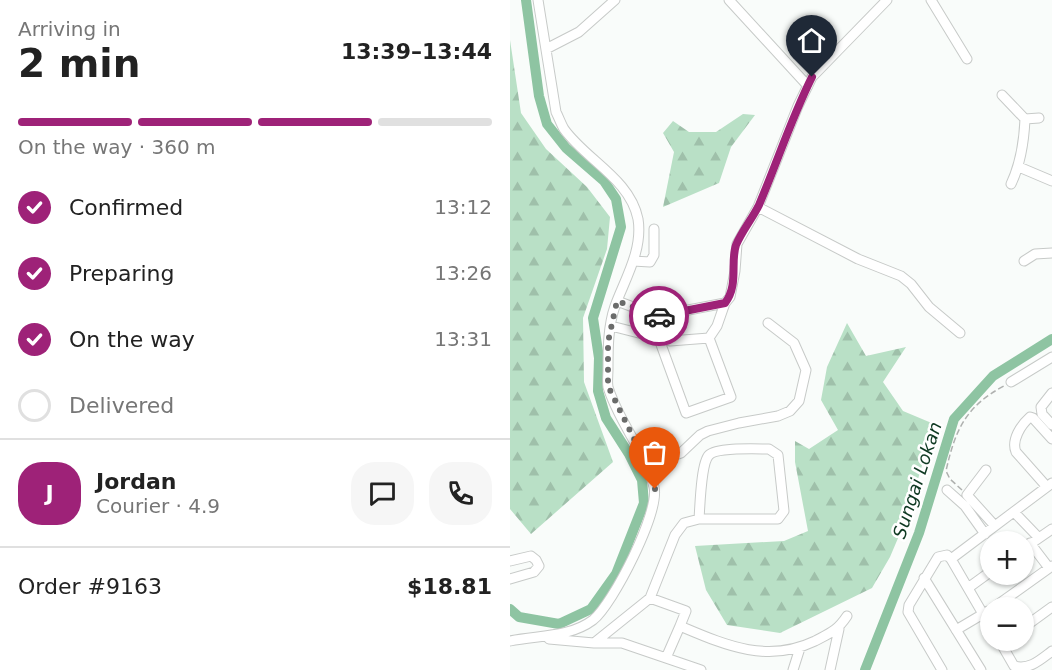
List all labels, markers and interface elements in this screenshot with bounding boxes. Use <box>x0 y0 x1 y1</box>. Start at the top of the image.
pin <box>786 15 837 77</box>
text: Arriving in <box>18 17 121 41</box>
icon: home <box>795 24 828 57</box>
text: 13:39–13:44 <box>341 39 492 64</box>
text: 2 min <box>18 41 140 86</box>
text: On the way · 360 m <box>18 135 216 159</box>
icon: check <box>18 191 51 224</box>
text: Confirmed <box>69 195 183 220</box>
text: 13:12 <box>434 195 492 219</box>
icon: check <box>18 257 51 290</box>
text: Preparing <box>69 261 175 286</box>
text: 13:26 <box>434 261 492 285</box>
courier <box>629 286 689 346</box>
icon: car <box>643 300 676 333</box>
icon: check <box>18 323 51 356</box>
text: On the way <box>69 327 195 352</box>
text: 13:31 <box>434 327 492 351</box>
text: Delivered <box>69 393 174 418</box>
water label: Sungai Lokan <box>888 419 946 541</box>
pin <box>629 427 680 489</box>
icon: bag <box>638 436 671 469</box>
button: chat <box>351 462 414 525</box>
button: phone <box>429 462 492 525</box>
text: Jordan <box>96 469 176 494</box>
text: J <box>45 481 54 506</box>
text: Courier · 4.9 <box>96 494 220 518</box>
map controls <box>980 531 1034 651</box>
button: + <box>980 531 1034 585</box>
text: Order #9163 <box>18 574 162 599</box>
text: $18.81 <box>407 574 492 599</box>
button: − <box>980 597 1034 651</box>

